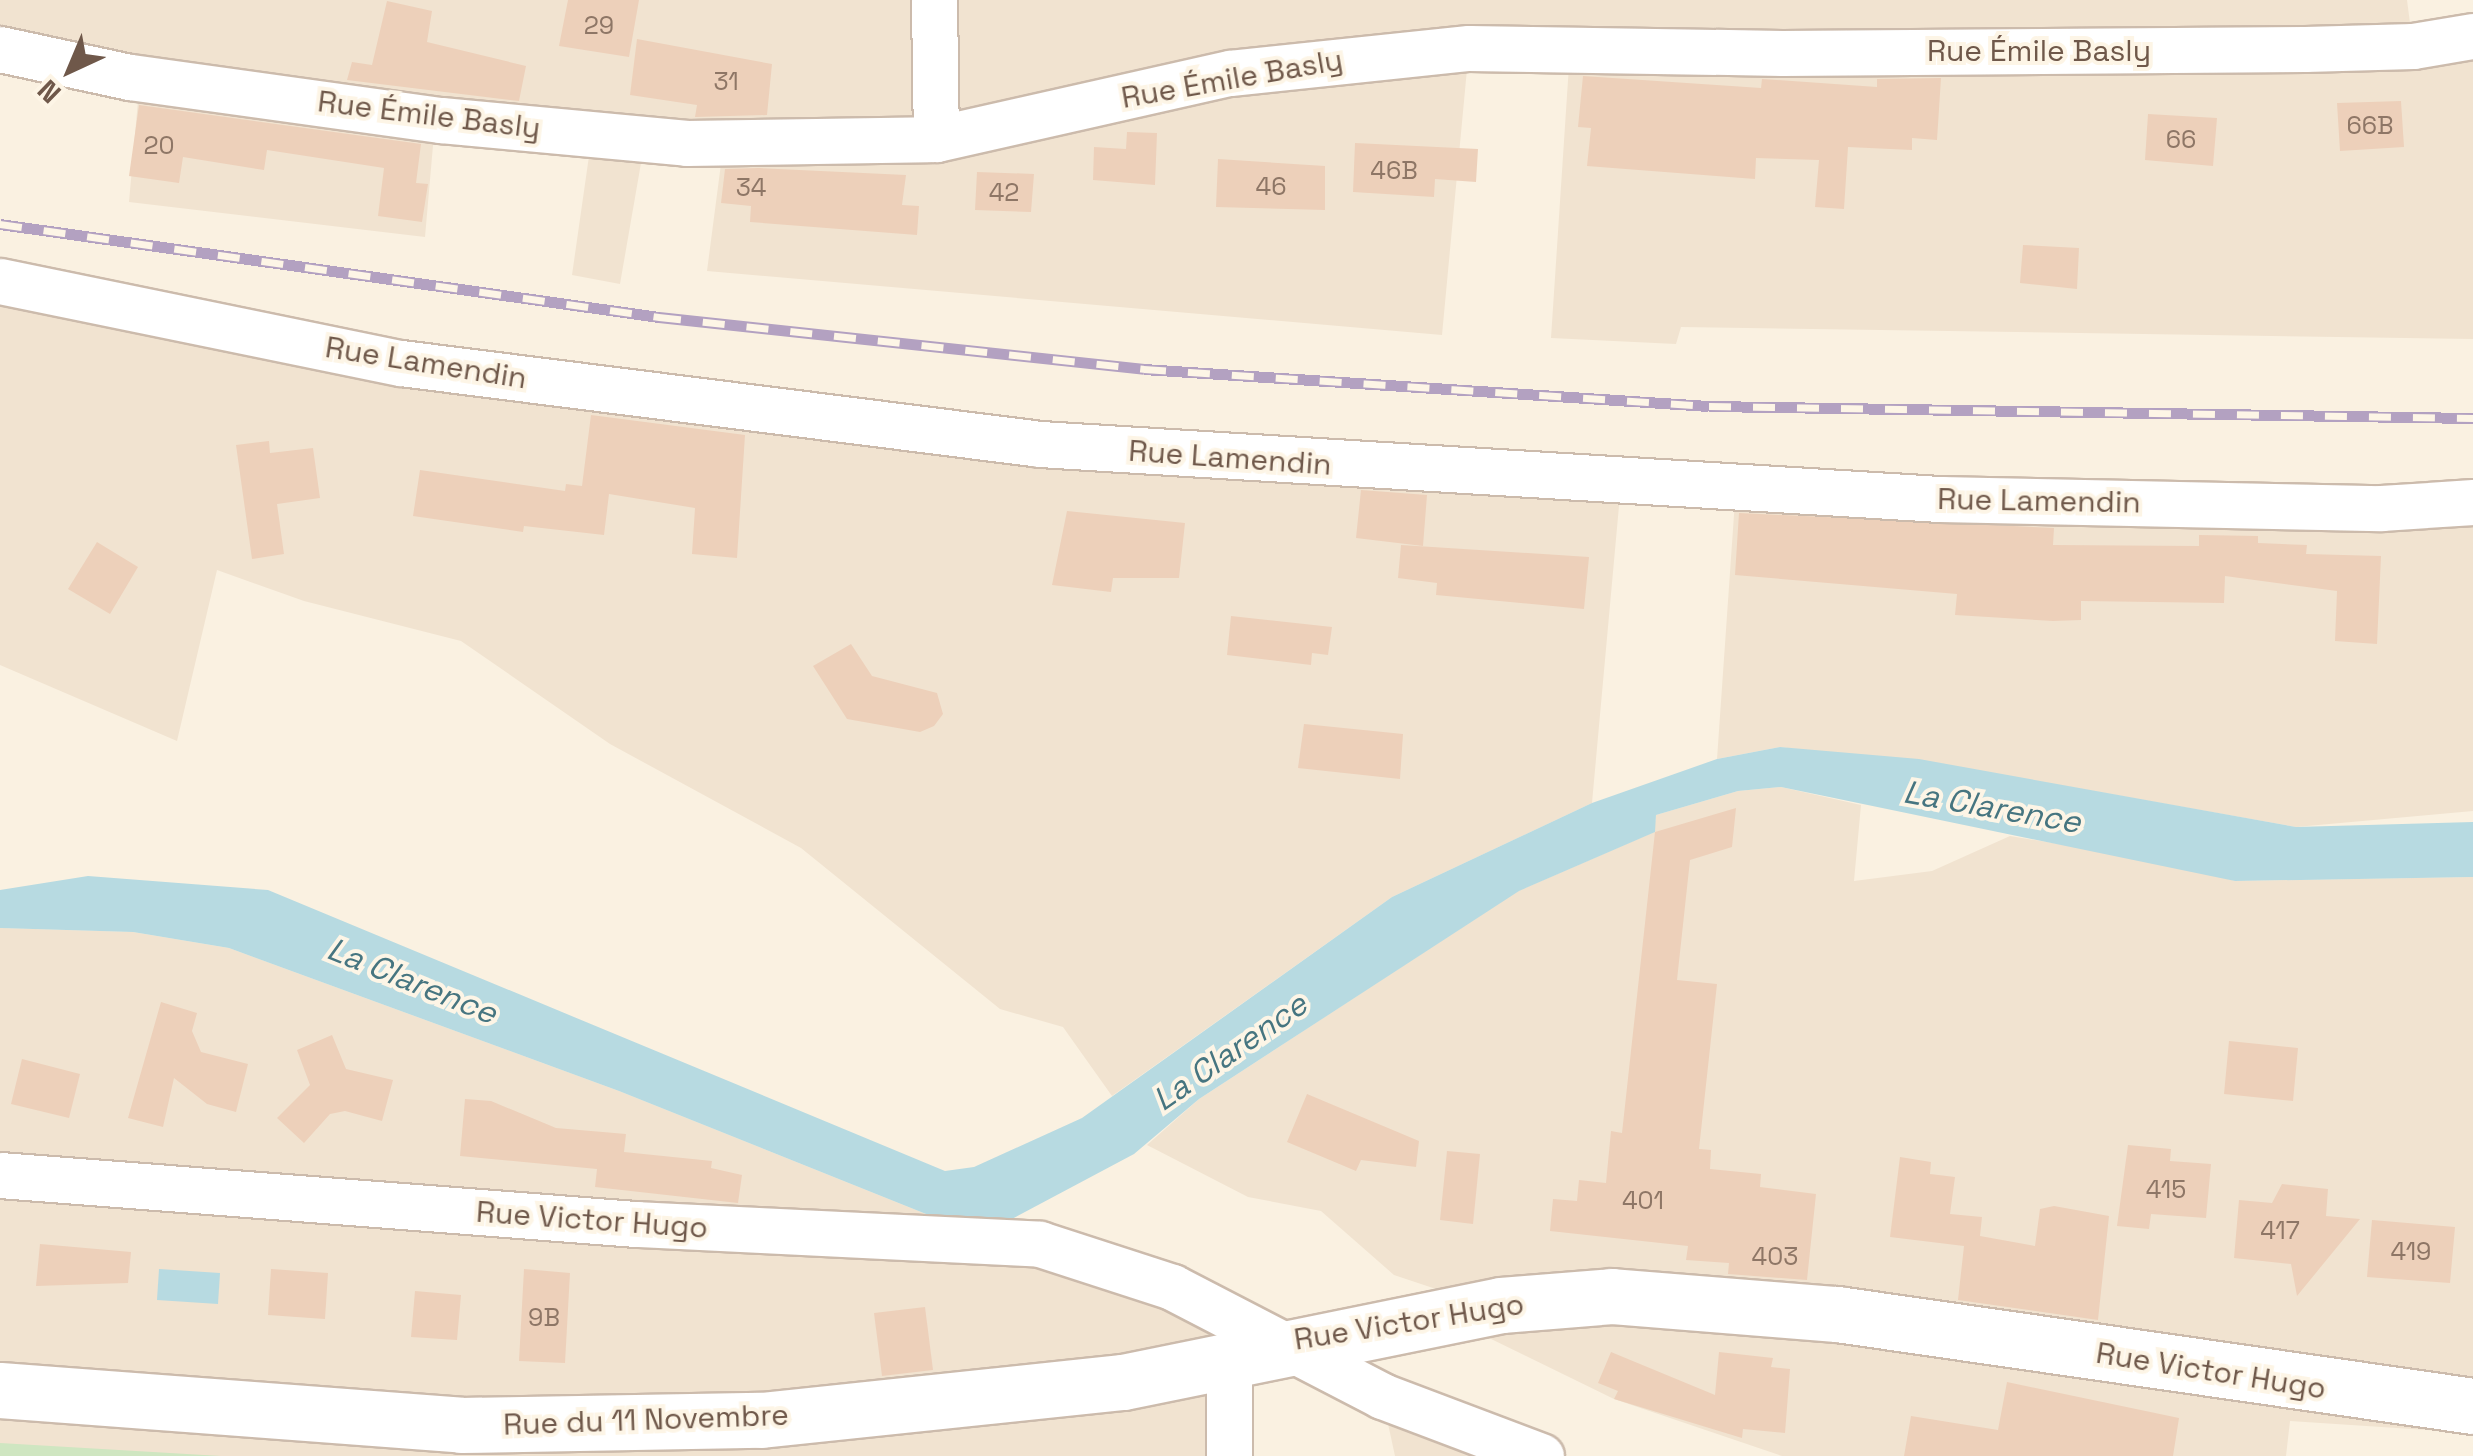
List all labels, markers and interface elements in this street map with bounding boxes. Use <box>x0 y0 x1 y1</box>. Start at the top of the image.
house number: 29 <box>584 10 614 40</box>
north arrow <box>20 20 120 120</box>
street label: Rue Émile Basly <box>1927 33 2151 69</box>
street label: Rue Émile Basly <box>1119 42 1345 116</box>
house number: 31 <box>713 66 739 96</box>
text: N <box>30 72 68 111</box>
street label: Rue Émile Basly <box>316 83 542 147</box>
house number: 66B <box>2346 110 2394 140</box>
house number: 66 <box>2166 124 2196 154</box>
house number: 20 <box>143 130 175 160</box>
house number: 46B <box>1370 155 1418 185</box>
house number: 46 <box>1256 171 1286 201</box>
house number: 34 <box>736 172 766 202</box>
house number: 42 <box>989 177 1019 207</box>
street label: Rue Lamendin <box>323 329 529 397</box>
street label: Rue Lamendin <box>1127 433 1333 483</box>
street label: Rue Lamendin <box>1937 481 2141 521</box>
water label: La Clarence <box>1901 773 2083 841</box>
water label: La Clarence <box>322 930 502 1032</box>
water label: La Clarence <box>1146 985 1314 1119</box>
house number: 415 <box>2146 1174 2186 1204</box>
house number: 401 <box>1622 1185 1664 1215</box>
street label: Rue Victor Hugo <box>475 1194 709 1246</box>
house number: 417 <box>2260 1215 2300 1245</box>
house number: 419 <box>2391 1236 2431 1266</box>
house number: 403 <box>1752 1241 1798 1271</box>
street label: Rue Victor Hugo <box>1291 1286 1527 1358</box>
house number: 9B <box>528 1302 560 1332</box>
street label: Rue Victor Hugo <box>2093 1335 2329 1407</box>
street label: Rue du 11 Novembre <box>503 1397 789 1443</box>

